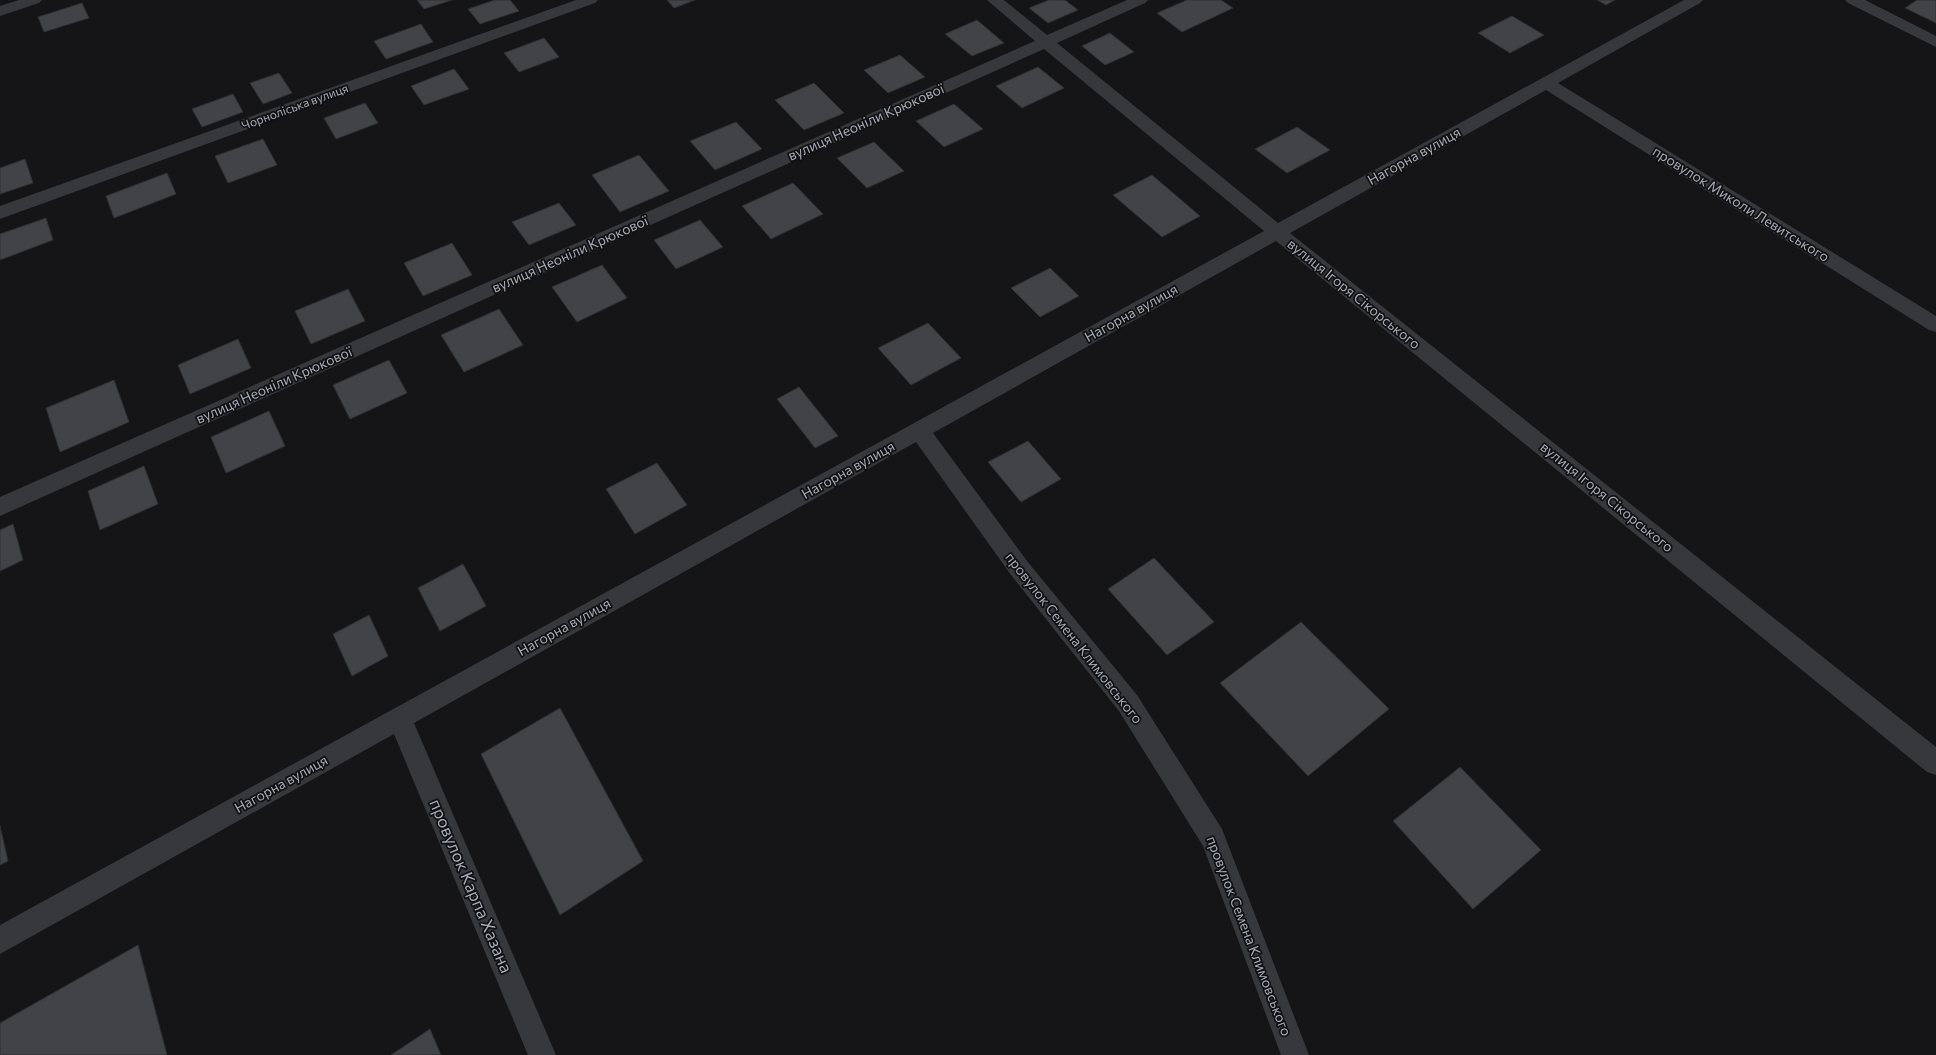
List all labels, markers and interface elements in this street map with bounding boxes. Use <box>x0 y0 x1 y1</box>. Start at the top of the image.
street label: вулиця Неоніли Крюкової <box>785 79 947 164</box>
street label: Чорноліська вулиця <box>239 80 350 132</box>
street label: Нагорна вулиця <box>1364 123 1463 188</box>
street label: провулок Миколи Левитського <box>1650 142 1833 265</box>
street label: вулиця Неоніли Крюкової <box>489 211 651 296</box>
street label: вулиця Ігоря Сікорського <box>1284 235 1424 352</box>
street label: Нагорна вулиця <box>1081 280 1180 345</box>
street label: вулиця Неоніли Крюкової <box>193 342 355 427</box>
street label: Нагорна вулиця <box>798 437 897 502</box>
street label: вулиця Ігоря Сікорського <box>1537 438 1677 555</box>
street label: провулок Семена Климовського <box>1002 549 1147 727</box>
street label: Нагорна вулиця <box>514 594 613 659</box>
street label: Нагорна вулиця <box>231 751 330 816</box>
street label: провулок Карпа Хазана <box>425 796 518 976</box>
street label: провулок Семена Климовського <box>1203 833 1296 1038</box>

